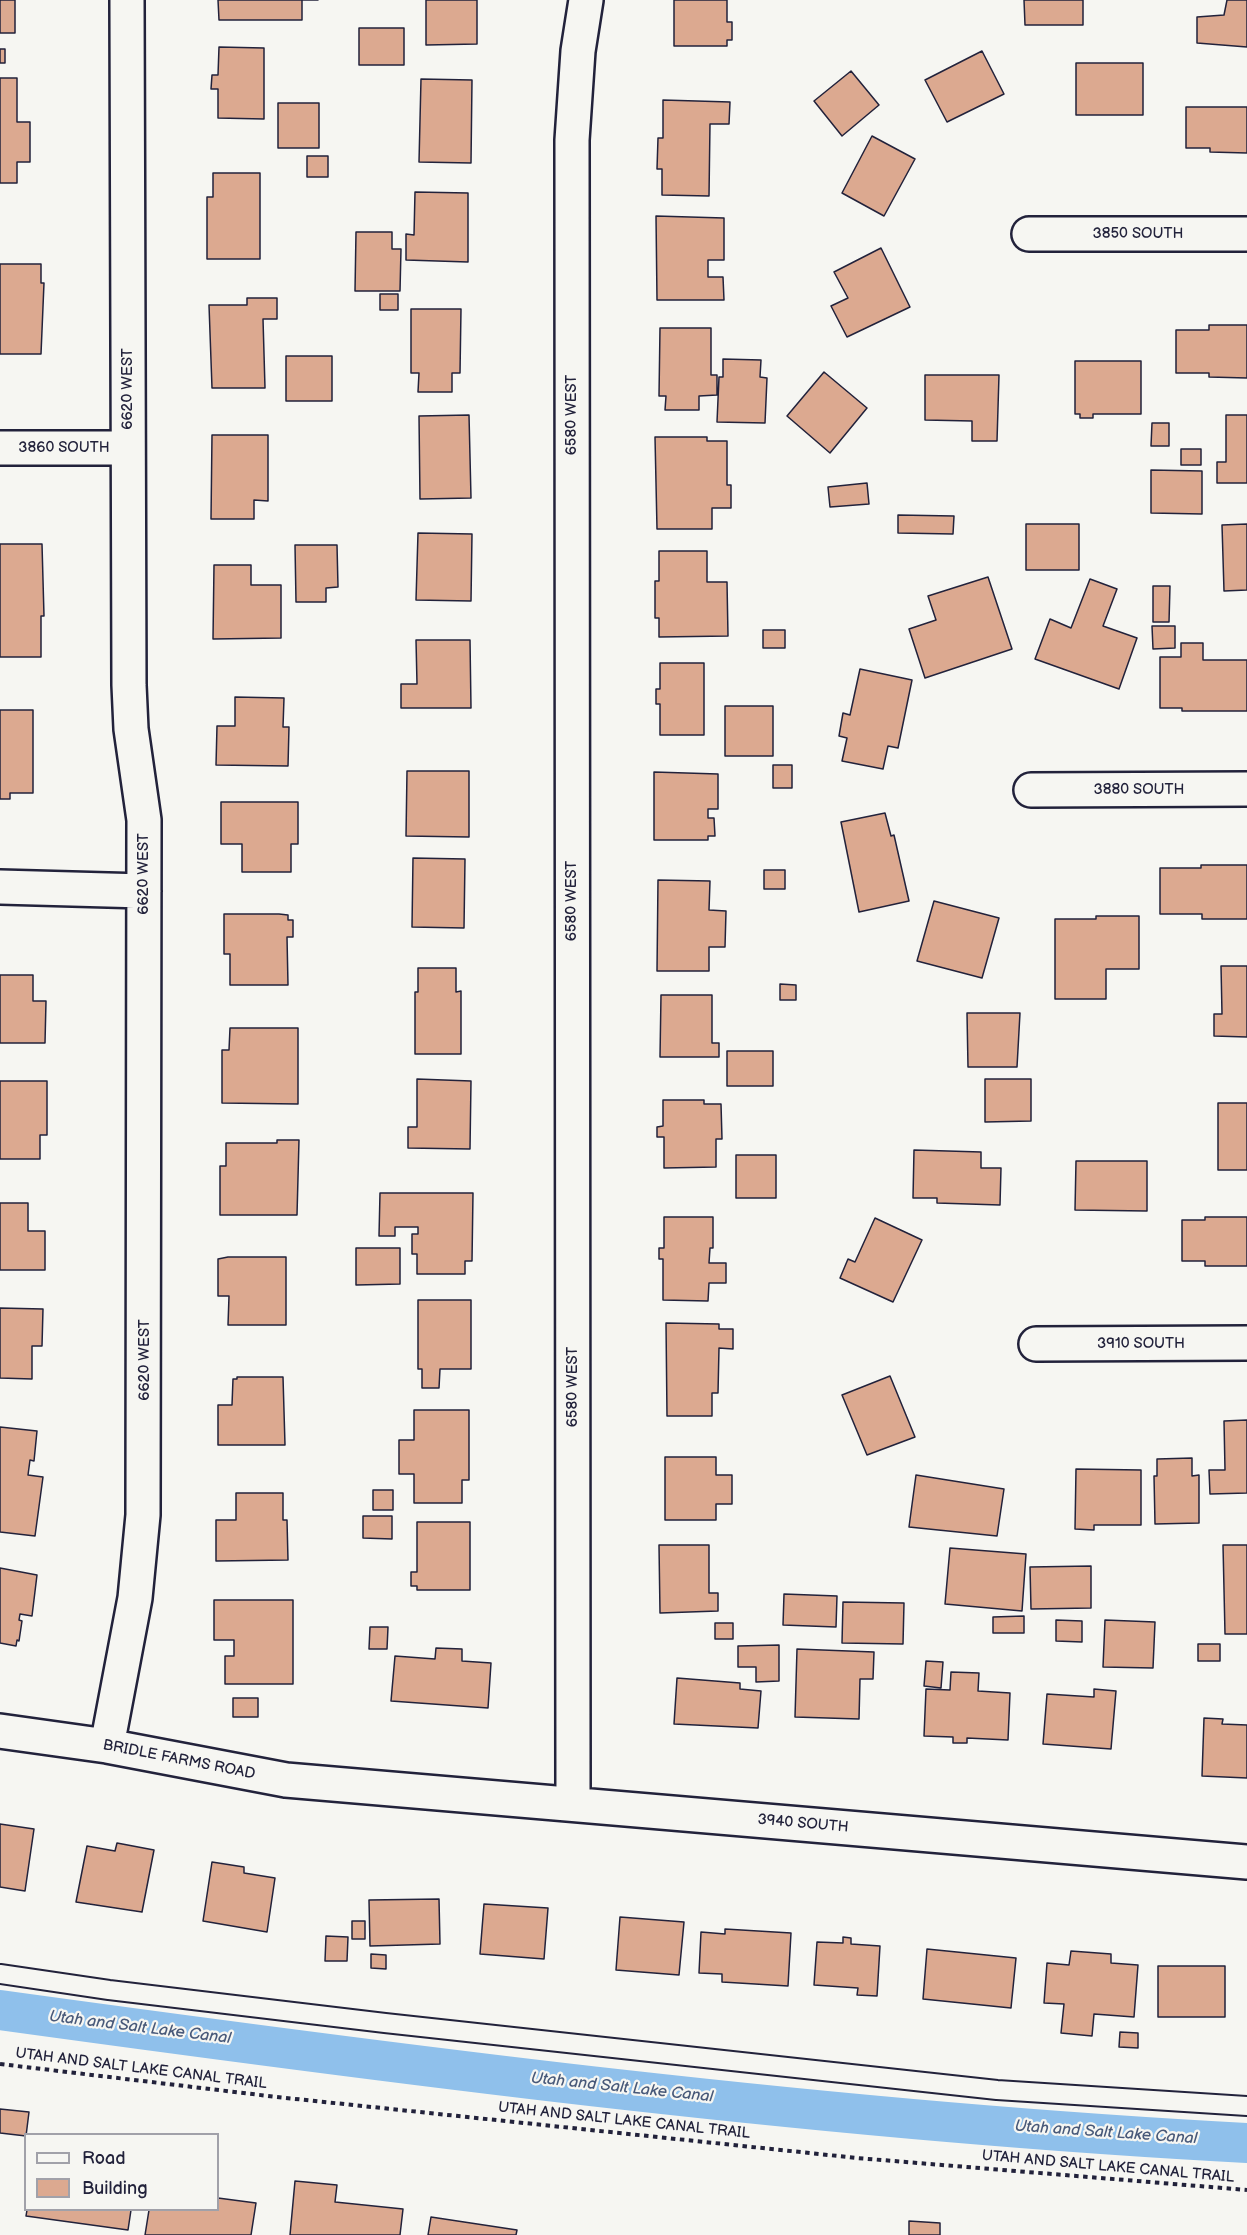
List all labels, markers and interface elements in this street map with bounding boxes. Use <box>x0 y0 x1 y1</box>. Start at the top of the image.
street label: 3850 SOUTH <box>1093 225 1183 243</box>
street label: 6620 WEST <box>119 348 137 430</box>
street label: 6580 WEST <box>563 375 581 455</box>
street label: 3860 SOUTH <box>18 439 110 457</box>
street label: 3880 SOUTH <box>1093 781 1185 799</box>
street label: 6620 WEST <box>135 833 153 915</box>
street label: 6580 WEST <box>563 861 581 941</box>
street label: 6620 WEST <box>136 1319 154 1401</box>
street label: 3910 SOUTH <box>1097 1335 1185 1353</box>
street label: 6580 WEST <box>564 1347 582 1427</box>
street label: BRIDLE FARMS ROAD <box>101 1736 257 1784</box>
street label: 3940 SOUTH <box>757 1811 849 1837</box>
water label: Utah and Salt Lake Canal <box>48 2007 232 2049</box>
street label: UTAH AND SALT LAKE CANAL TRAIL <box>14 2045 268 2093</box>
water label: Utah and Salt Lake Canal <box>530 2069 714 2107</box>
street label: UTAH AND SALT LAKE CANAL TRAIL <box>497 2099 751 2143</box>
water label: Utah and Salt Lake Canal <box>1014 2117 1198 2149</box>
legend <box>24 2133 219 2211</box>
street label: UTAH AND SALT LAKE CANAL TRAIL <box>981 2147 1235 2187</box>
text: Road <box>82 2148 126 2169</box>
text: Building <box>82 2178 148 2199</box>

